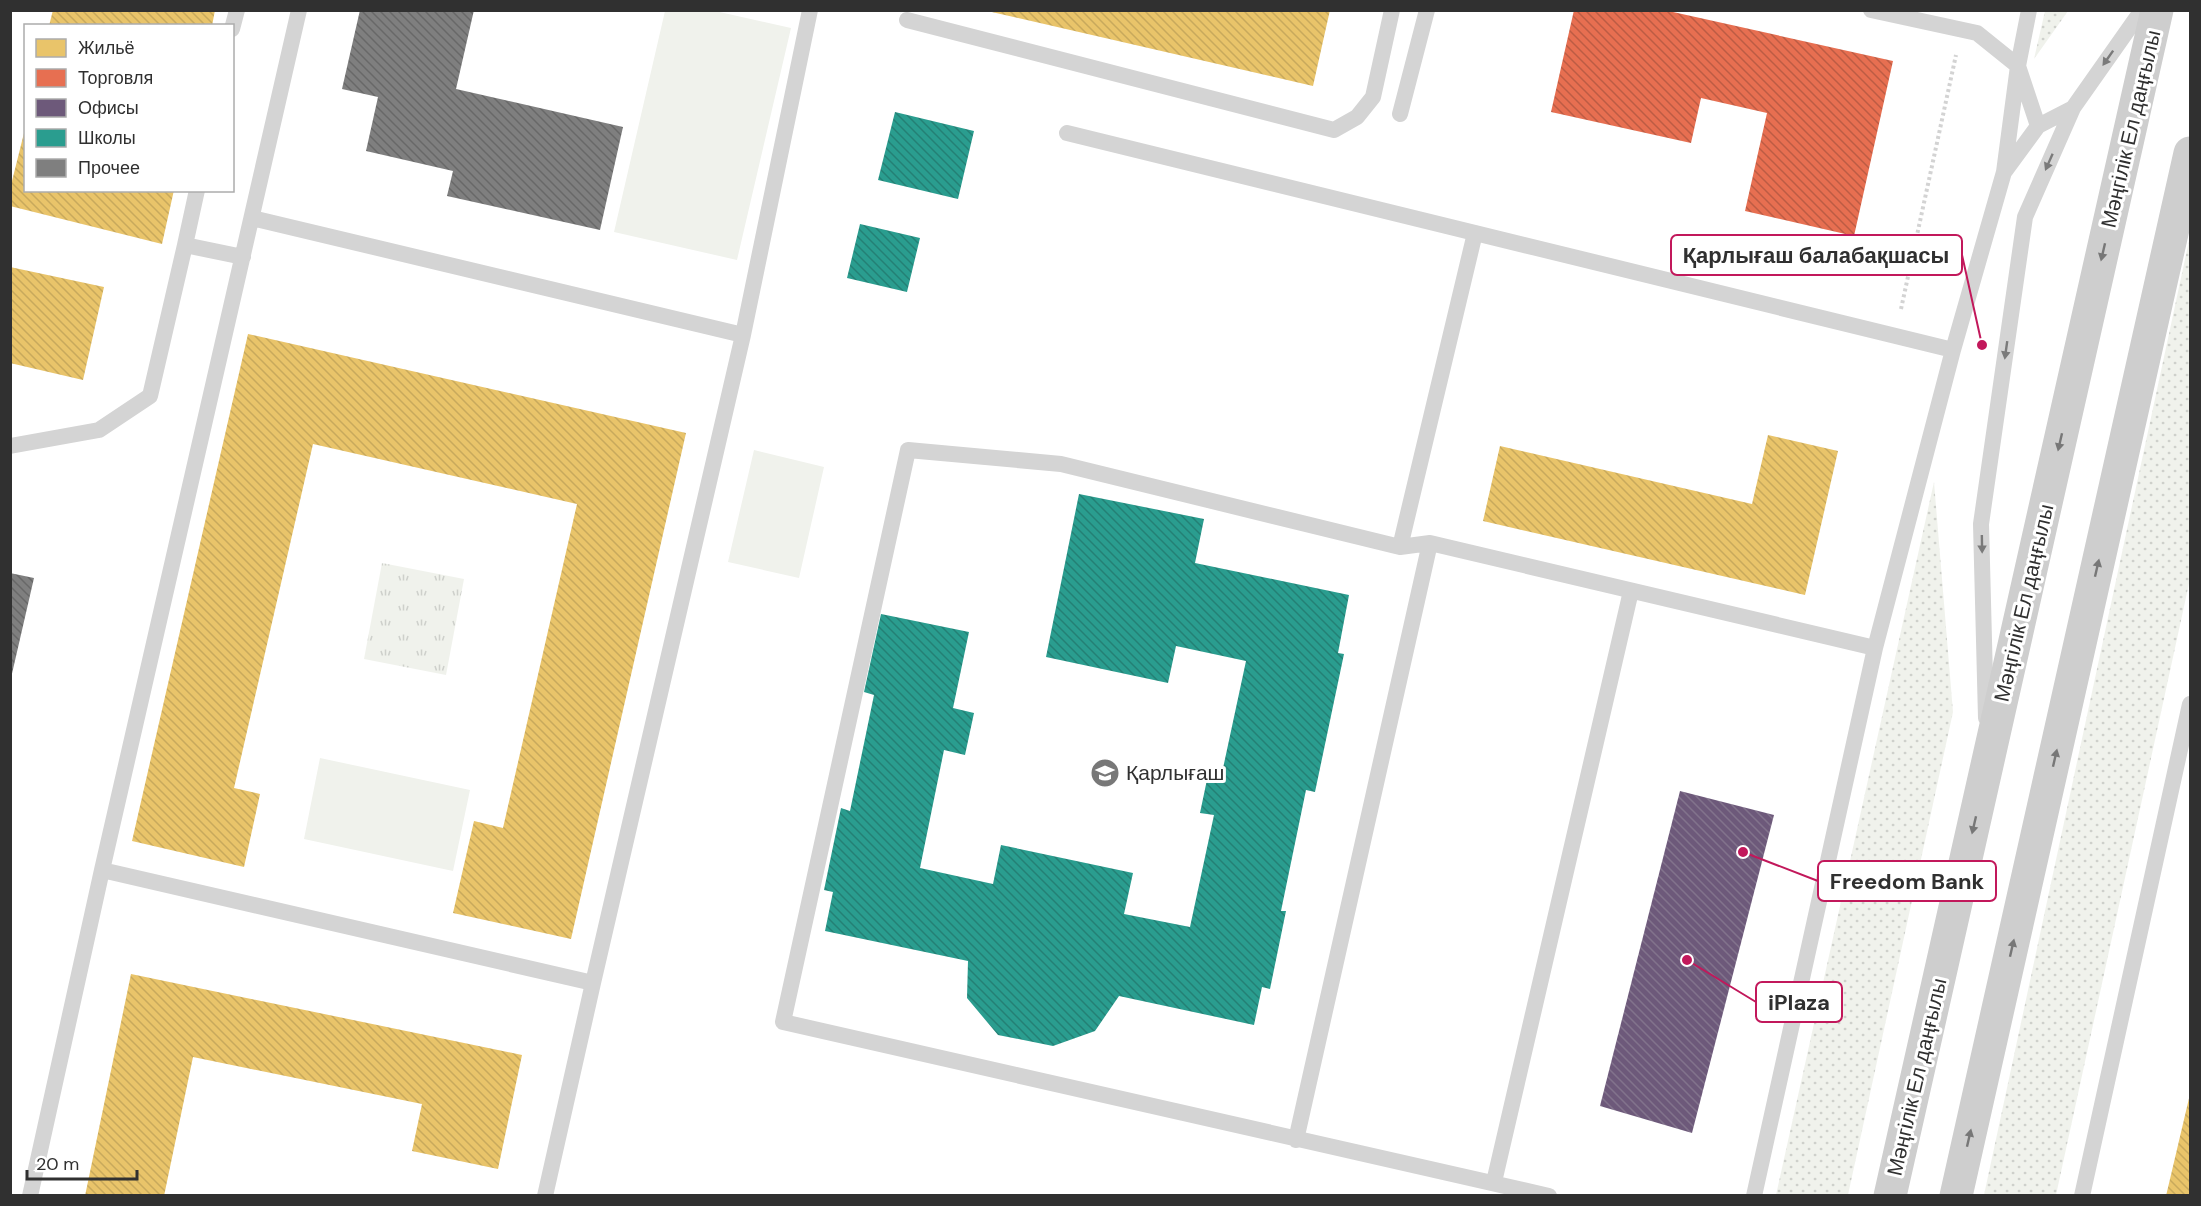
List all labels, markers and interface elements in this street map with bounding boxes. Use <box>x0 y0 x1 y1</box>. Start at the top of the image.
legend <box>24 24 234 192</box>
street label: Мәңгілік Ел даңғылы <box>2095 27 2167 231</box>
text: Жильё <box>78 36 135 60</box>
one-way arrow <box>2102 50 2114 66</box>
text: Торговля <box>78 66 153 90</box>
text: Офисы <box>78 96 139 120</box>
text: Школы <box>78 126 136 150</box>
one-way arrow <box>2044 153 2054 171</box>
text: Прочее <box>78 156 140 180</box>
callout: Қарлығаш балабақшасы <box>1671 235 1962 275</box>
text: Қарлығаш балабақшасы <box>1683 241 1949 270</box>
one-way arrow <box>2098 243 2107 262</box>
one-way arrow <box>2001 341 2010 360</box>
one-way arrow <box>2055 433 2065 451</box>
street label: Мәңгілік Ел даңғылы <box>1988 501 2060 705</box>
one-way arrow <box>1977 534 1986 553</box>
one-way arrow <box>2093 558 2103 577</box>
one-way arrow <box>2050 749 2060 767</box>
school or university icon: Қарлығаш <box>1089 757 1121 789</box>
place label: Қарлығаш <box>1126 759 1224 787</box>
one-way arrow <box>1969 816 1978 835</box>
callout: Freedom Bank <box>1818 861 1996 901</box>
text: Freedom Bank <box>1830 867 1985 896</box>
one-way arrow <box>2008 938 2017 957</box>
street label: Мәңгілік Ел даңғылы <box>1881 975 1953 1179</box>
callout: iPlaza <box>1756 982 1842 1022</box>
text: iPlaza <box>1768 988 1830 1017</box>
one-way arrow <box>1965 1129 1975 1148</box>
scale bar <box>27 1143 136 1181</box>
text: 20 m <box>36 1152 79 1176</box>

